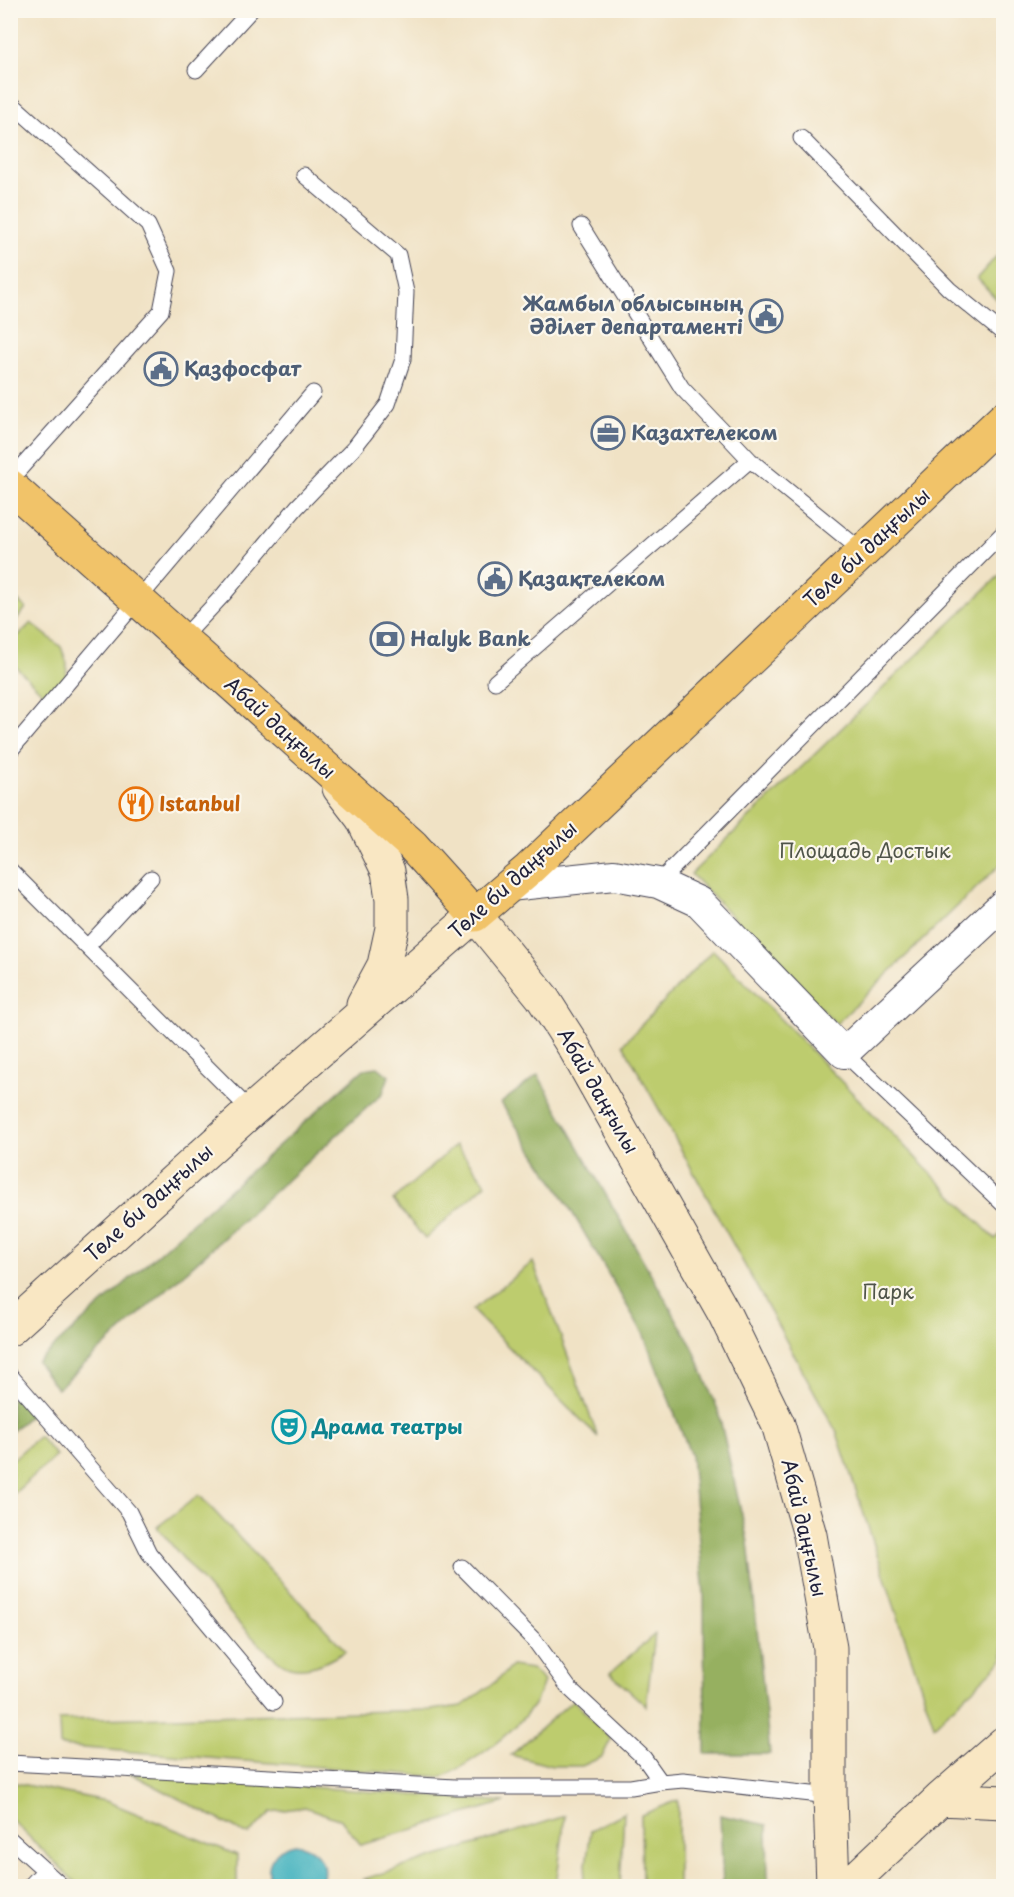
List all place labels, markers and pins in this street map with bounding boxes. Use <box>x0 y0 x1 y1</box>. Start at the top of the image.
place label: Жамбыл облысының Әділет департаменті <box>522 288 744 341</box>
public building icon: Жамбыл облысының Әділет департаменті <box>748 298 784 334</box>
public building icon: Қазфосфат <box>143 351 179 387</box>
place label: Қазфосфат <box>184 353 302 383</box>
office icon: Казахтелеком <box>590 415 626 451</box>
place label: Казахтелеком <box>631 417 778 447</box>
public building icon: Қазақтелеком <box>477 561 513 597</box>
place label: Қазақтелеком <box>518 563 665 593</box>
bank icon: Halyk Bank <box>369 621 405 657</box>
place label: Halyk Bank <box>410 623 531 653</box>
restaurant icon: Istanbul <box>118 786 154 822</box>
place label: Istanbul <box>159 788 240 818</box>
theatre icon: Драма театры <box>271 1409 307 1445</box>
place label: Драма театры <box>311 1411 463 1441</box>

